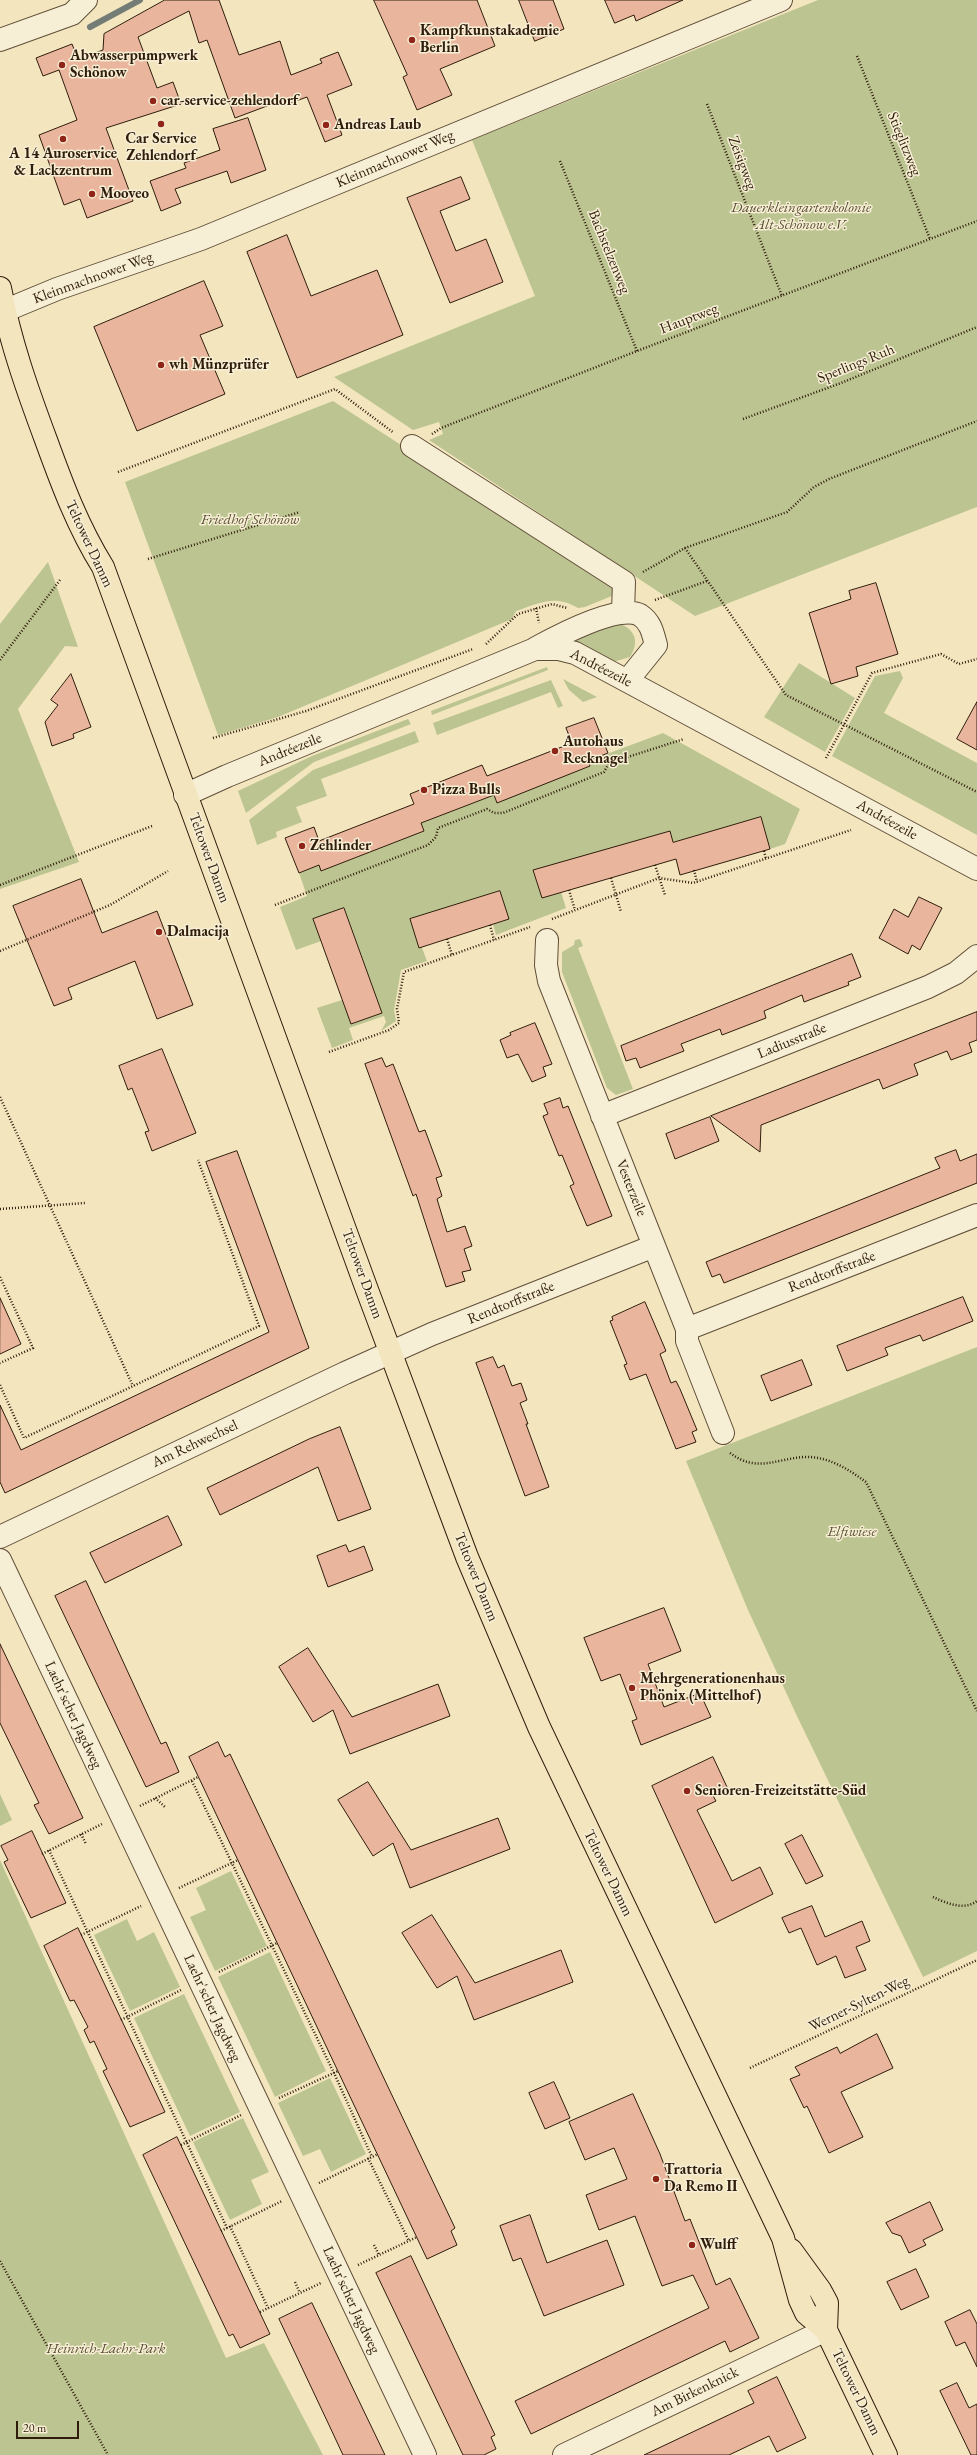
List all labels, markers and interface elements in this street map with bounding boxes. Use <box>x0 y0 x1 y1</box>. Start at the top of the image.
place label: Kampfkunstakademie Berlin <box>420 22 559 57</box>
marker: Kampfkunstakademie Berlin <box>407 35 417 45</box>
place label: Abwasserpumpwerk Schönow <box>70 47 198 82</box>
marker: Abwasserpumpwerk Schönow <box>57 60 67 70</box>
place label: car-service-zehlendorf <box>161 92 298 110</box>
marker: car-service-zehlendorf <box>148 96 158 106</box>
street label: Stieglitzweg <box>883 109 925 179</box>
place label: Andreas Laub <box>334 116 421 134</box>
marker: Car Service Zehlendorf <box>156 119 166 129</box>
marker: Andreas Laub <box>321 120 331 130</box>
street label: Kleinmachnower Weg <box>333 126 457 192</box>
place label: Car Service Zehlendorf <box>126 130 196 165</box>
marker: A 14 Auroservice & Lackzentrum <box>58 134 68 144</box>
street label: Zeisigweg <box>724 134 760 192</box>
place label: A 14 Auroservice & Lackzentrum <box>9 145 117 180</box>
place label: Mooveo <box>100 185 149 203</box>
marker: Mooveo <box>87 189 97 199</box>
park label: Dauerkleingartenkolonie Alt-Schönow e.V. <box>731 199 871 234</box>
street label: Bachstelzenweg <box>584 207 634 297</box>
street label: Kleinmachnower Weg <box>31 248 155 308</box>
street label: Hauptweg <box>657 300 721 338</box>
street label: Sperlings Ruh <box>815 340 897 388</box>
place label: wh Münzprüfer <box>169 356 269 374</box>
marker: wh Münzprüfer <box>156 360 166 370</box>
street label: Teltower Damm <box>61 497 117 591</box>
park label: Friedhof Schönow <box>201 511 299 529</box>
street label: Andréezeile <box>567 645 635 691</box>
street label: Andréezeile <box>256 729 324 771</box>
place label: Autohaus Recknagel <box>563 733 628 768</box>
marker: Autohaus Recknagel <box>550 746 560 756</box>
place label: Pizza Bulls <box>432 781 500 799</box>
marker: Pizza Bulls <box>419 785 429 795</box>
street label: Andréezeile <box>853 796 921 844</box>
street label: Teltower Damm <box>184 811 234 905</box>
place label: Zehlinder <box>310 837 371 855</box>
marker: Zehlinder <box>297 841 307 851</box>
place label: Dalmacija <box>167 923 229 941</box>
marker: Dalmacija <box>154 927 164 937</box>
street label: Ladiusstraße <box>755 1019 829 1063</box>
street label: Vesterzeile <box>612 1157 650 1219</box>
street label: Teltower Damm <box>337 1227 387 1321</box>
street label: Rendtorffstraße <box>786 1247 878 1297</box>
street label: Rendtorffstraße <box>465 1277 557 1329</box>
street label: Am Rehwechsel <box>149 1416 241 1472</box>
park label: Elfiwiese <box>827 1523 877 1541</box>
street label: Teltower Damm <box>450 1530 502 1624</box>
street label: Laehr'scher Jagdweg <box>40 1658 106 1772</box>
place label: Mehrgenerationenhaus Phönix (Mittelhof) <box>640 1670 785 1705</box>
marker: Mehrgenerationenhaus Phönix (Mittelhof) <box>627 1683 637 1693</box>
place label: Senioren-Freizeitstätte-Süd <box>695 1782 866 1800</box>
marker: Senioren-Freizeitstätte-Süd <box>682 1786 692 1796</box>
street label: Teltower Damm <box>579 1827 637 1919</box>
street label: Laehr'scher Jagdweg <box>179 1951 245 2065</box>
street label: Werner-Sylten-Weg <box>806 1972 912 2036</box>
place label: Trattoria Da Remo II <box>664 2161 737 2196</box>
marker: Trattoria Da Remo II <box>651 2174 661 2184</box>
place label: Wulff <box>700 2236 737 2254</box>
marker: Wulff <box>687 2240 697 2250</box>
street label: Laehr'scher Jagdweg <box>318 2243 384 2357</box>
park label: Heinrich-Laehr-Park <box>47 2340 165 2358</box>
street label: Teltower Damm <box>827 2346 885 2438</box>
street label: Am Birkenknick <box>648 2363 742 2421</box>
scale bar <box>18 2413 81 2439</box>
text: 20 m <box>23 2420 46 2436</box>

